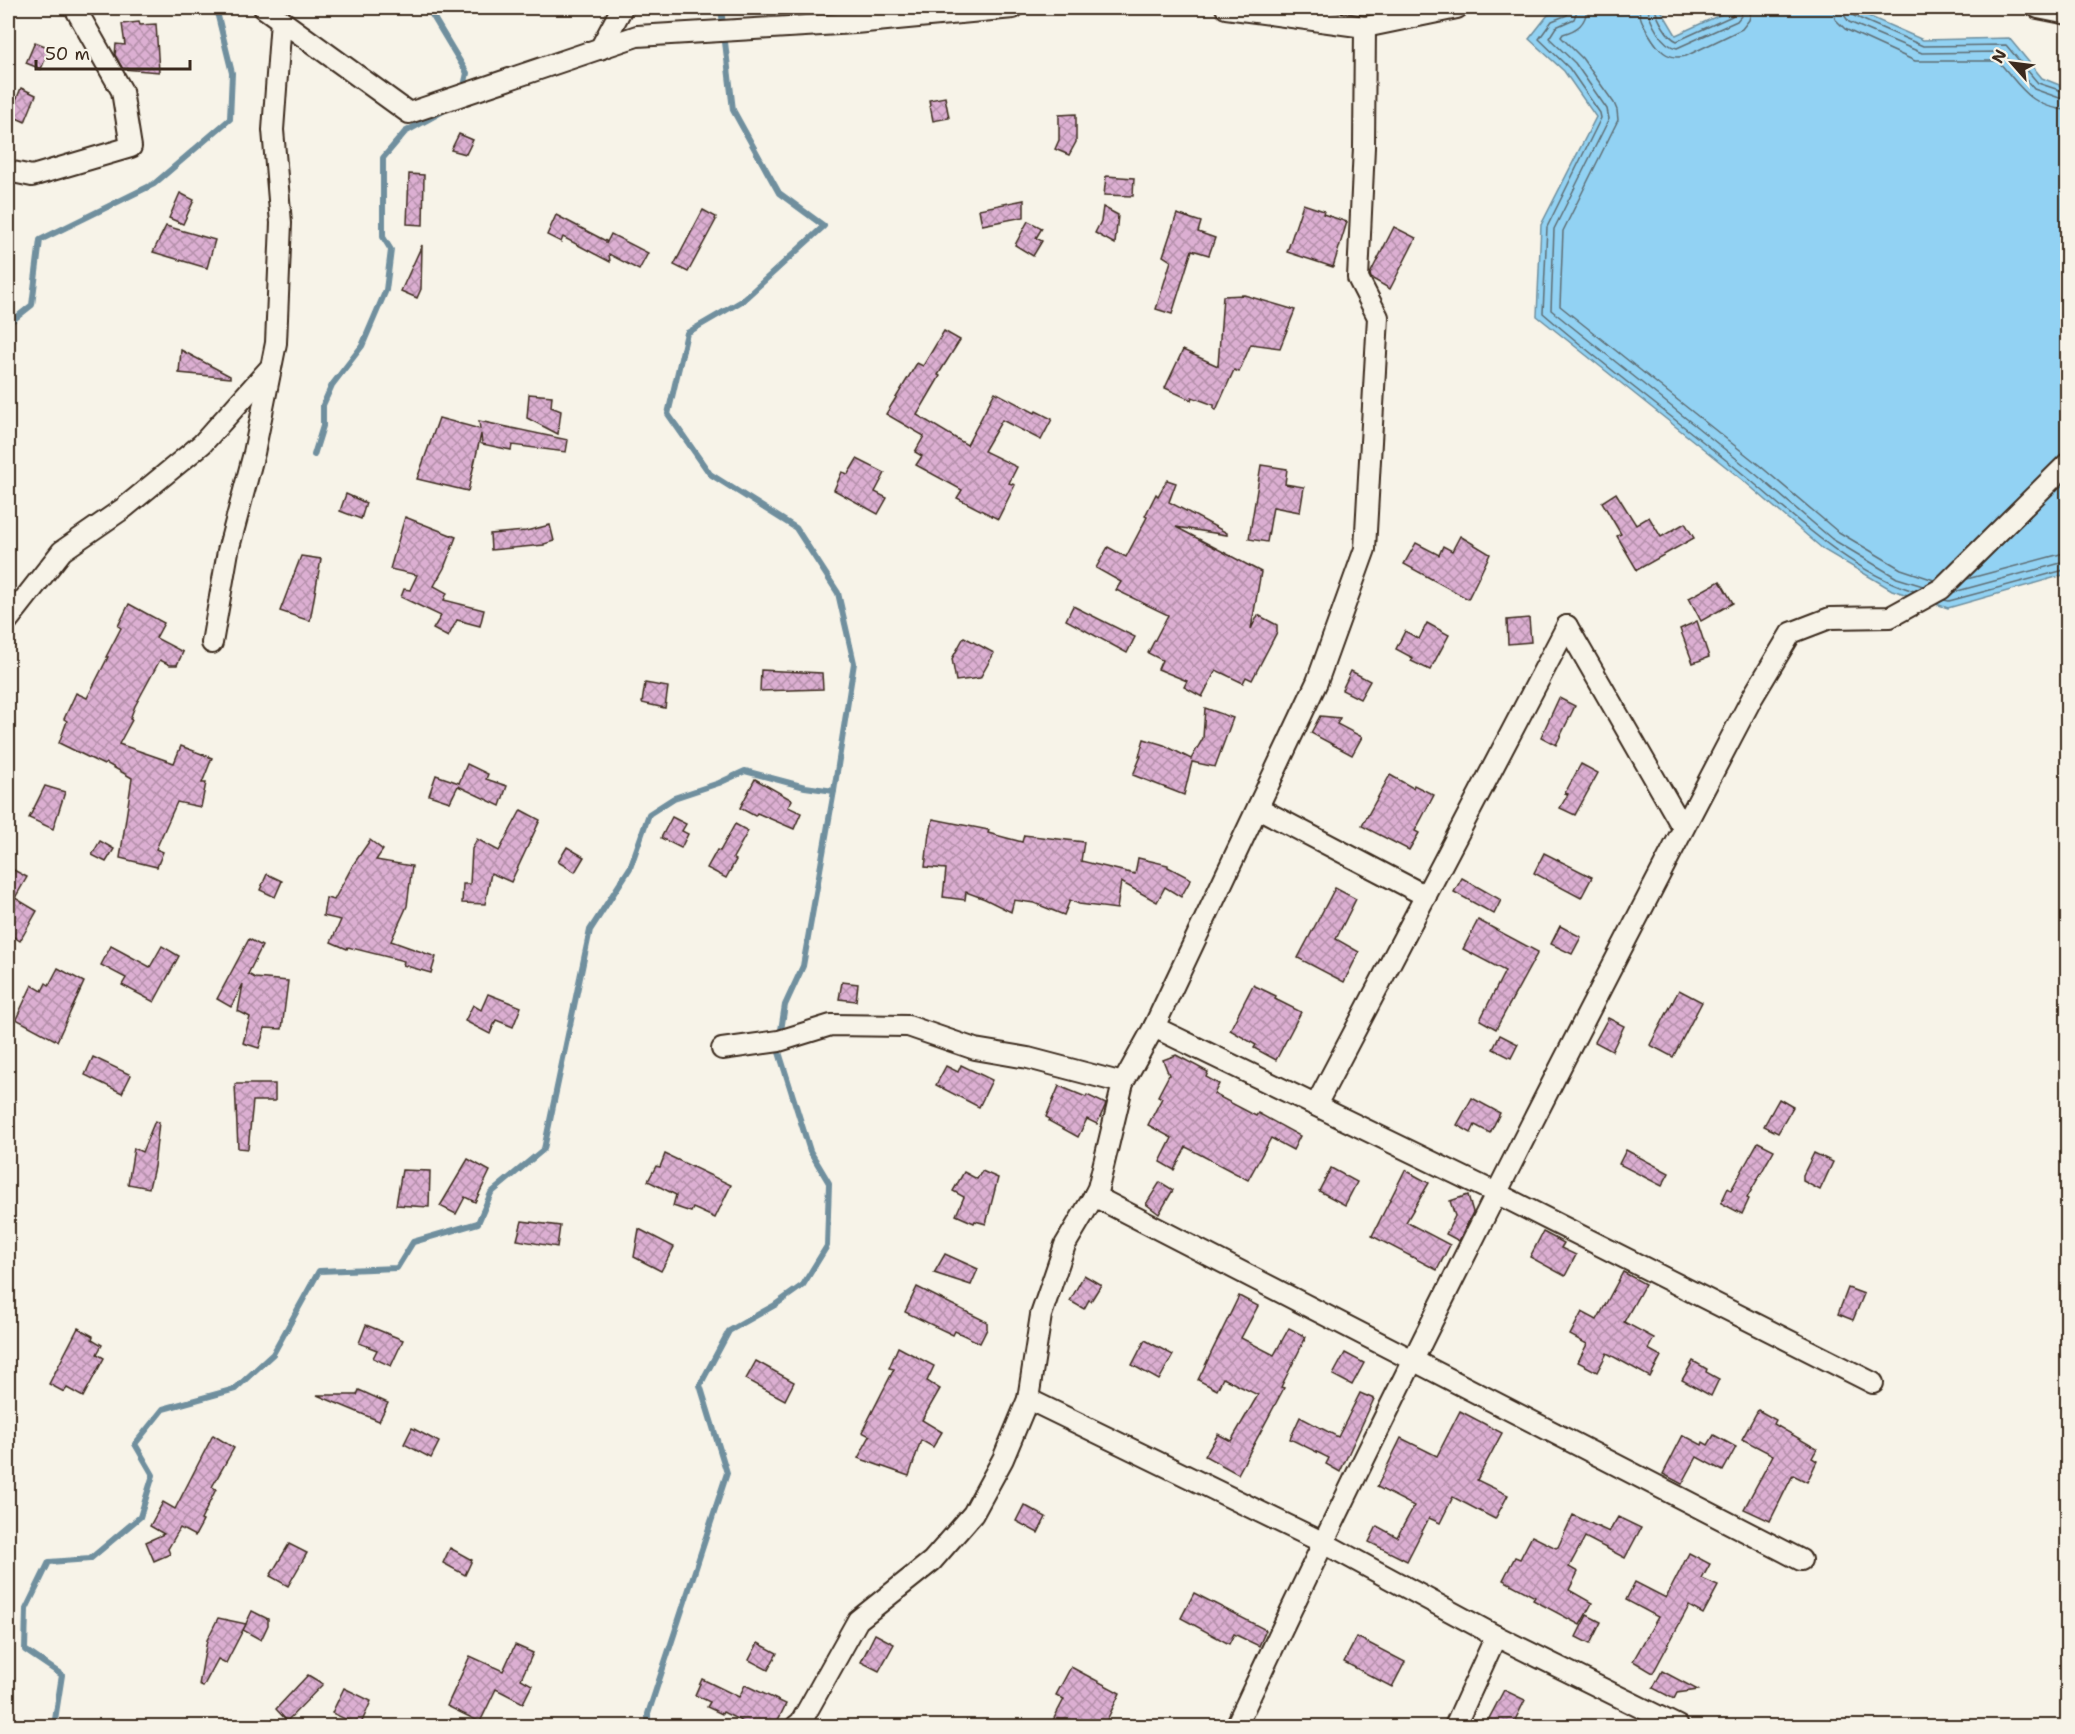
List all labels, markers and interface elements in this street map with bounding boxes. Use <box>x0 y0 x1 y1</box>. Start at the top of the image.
scale bar <box>36 33 190 71</box>
north arrow <box>1982 33 2042 93</box>
text: 50 m <box>45 42 90 66</box>
text: N <box>1987 46 2011 67</box>

